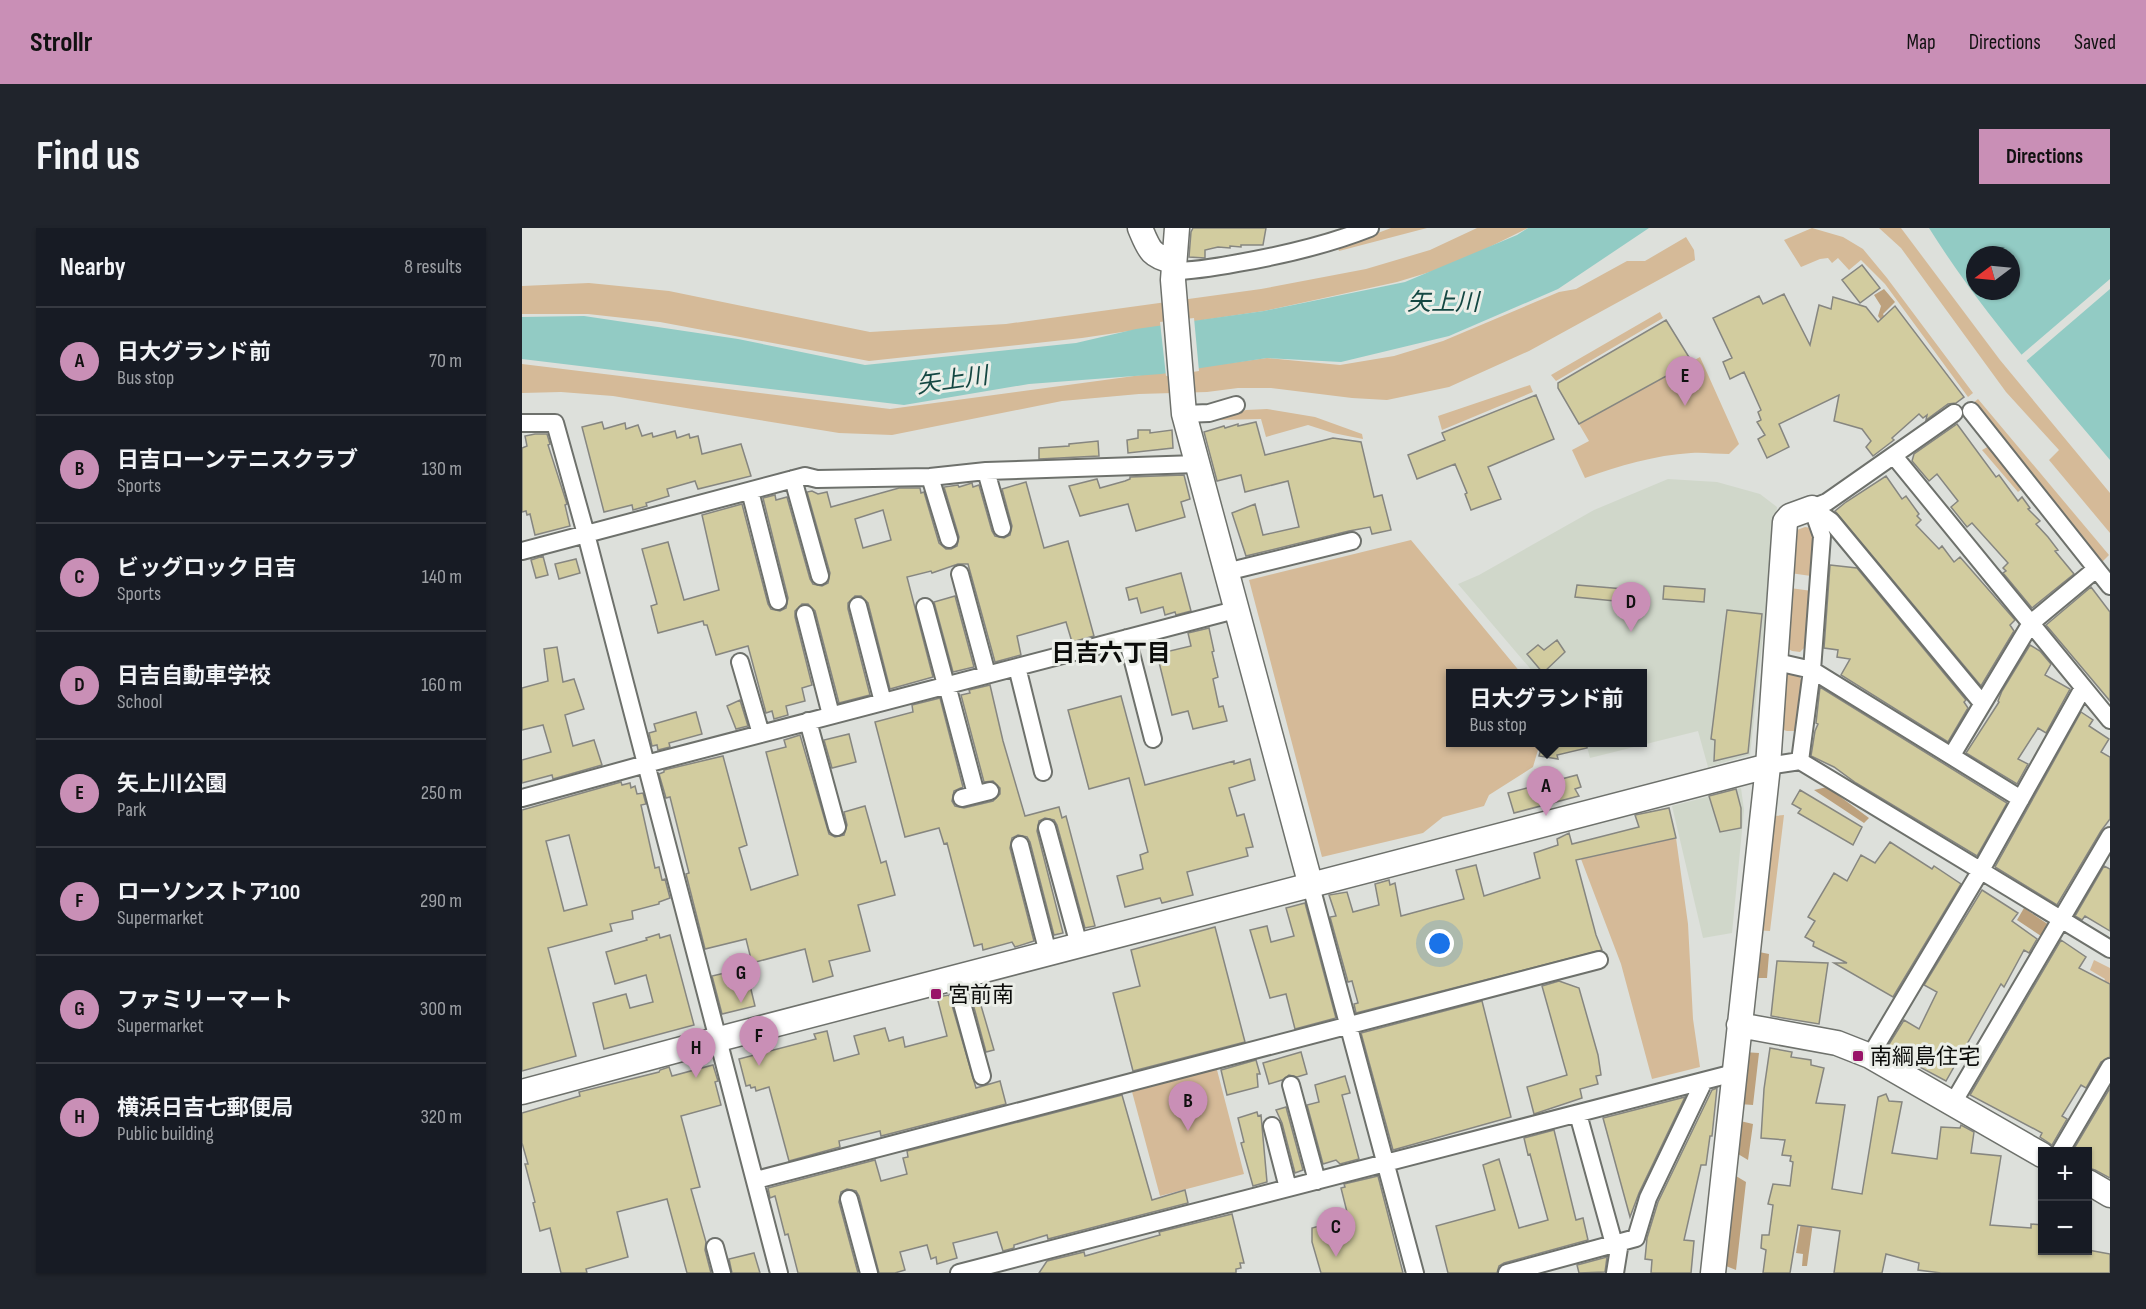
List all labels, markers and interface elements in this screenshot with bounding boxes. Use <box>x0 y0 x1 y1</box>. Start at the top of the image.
text: Strollr <box>30 26 92 59</box>
text: Map <box>1906 30 1936 55</box>
text: Directions <box>1969 30 2041 55</box>
text: Saved <box>2074 30 2116 55</box>
button: Directions <box>1979 129 2110 184</box>
text: Find us <box>36 131 140 182</box>
north arrow <box>1966 246 2020 300</box>
text: Nearby <box>60 252 126 283</box>
text: 8 results <box>404 255 462 279</box>
water label: 矢上川 <box>1407 288 1482 317</box>
text: 日大グランド前 <box>117 339 271 366</box>
text: A <box>75 349 84 373</box>
text: 70 m <box>429 349 462 373</box>
pin: E <box>1666 356 1704 406</box>
water label: 矢上川 <box>914 361 993 400</box>
text: Bus stop <box>117 366 174 390</box>
text: 日吉ローンテニスクラブ <box>117 447 358 474</box>
text: B <box>75 457 84 481</box>
text: 130 m <box>422 457 462 481</box>
text: Sports <box>117 474 161 498</box>
text: ビッグロック 日吉 <box>117 555 296 582</box>
text: C <box>74 565 85 589</box>
text: 140 m <box>422 565 462 589</box>
text: Sports <box>117 582 161 606</box>
pin: D <box>1612 582 1650 632</box>
district label: 日吉六丁目 <box>1051 639 1171 668</box>
text: 日吉自動車学校 <box>117 663 271 690</box>
popup <box>1446 669 1647 747</box>
text: D <box>74 673 85 697</box>
text: 160 m <box>421 673 462 697</box>
text: 日大グランド前 <box>1469 686 1624 713</box>
text: School <box>117 690 162 714</box>
text: Bus stop <box>1469 713 1527 737</box>
pin: A <box>1526 766 1566 816</box>
text: 矢上川公園 <box>117 771 227 798</box>
text: E <box>75 781 84 805</box>
text: 250 m <box>421 781 462 805</box>
text: Park <box>117 798 146 822</box>
text: ローソンストア100 <box>117 879 300 906</box>
text: F <box>75 889 84 913</box>
text: 290 m <box>420 889 462 913</box>
text: Supermarket <box>117 906 204 930</box>
your location <box>1425 929 1454 958</box>
pin: G <box>722 954 760 1003</box>
place label: 宮前南 <box>948 982 1014 1009</box>
text: ファミリーマート <box>117 987 293 1014</box>
marker: 宮前南 <box>929 987 943 1001</box>
text: G <box>74 997 85 1021</box>
text: 300 m <box>420 997 462 1021</box>
text: Supermarket <box>117 1014 204 1038</box>
pin: F <box>740 1016 778 1066</box>
pin: H <box>676 1028 716 1078</box>
place label: 南綱島住宅 <box>1870 1044 1980 1071</box>
marker: 南綱島住宅 <box>1851 1049 1865 1063</box>
pin: B <box>1168 1082 1208 1131</box>
text: 横浜日吉七郵便局 <box>117 1095 293 1122</box>
text: H <box>74 1105 85 1129</box>
text: 320 m <box>420 1105 462 1129</box>
text: Public building <box>117 1122 214 1146</box>
map controls <box>2038 1147 2092 1255</box>
button: + <box>2038 1147 2092 1201</box>
button: − <box>2038 1201 2092 1255</box>
pin: C <box>1316 1208 1356 1257</box>

